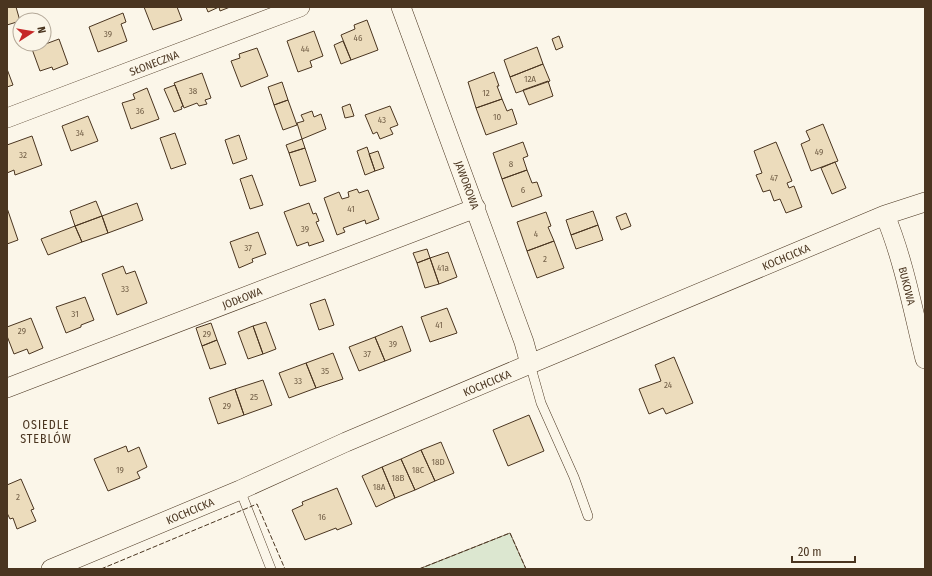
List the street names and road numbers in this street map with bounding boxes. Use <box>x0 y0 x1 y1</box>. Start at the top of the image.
street label: SŁONECZNA <box>128 48 181 79</box>
street label: JAWOROWA <box>452 159 481 211</box>
street label: KOCHCICKA <box>760 242 812 273</box>
street label: BUKOWA <box>895 266 918 307</box>
street label: JODŁOWA <box>220 285 264 312</box>
street label: KOCHCICKA <box>461 368 513 399</box>
street label: KOCHCICKA <box>164 496 216 527</box>

